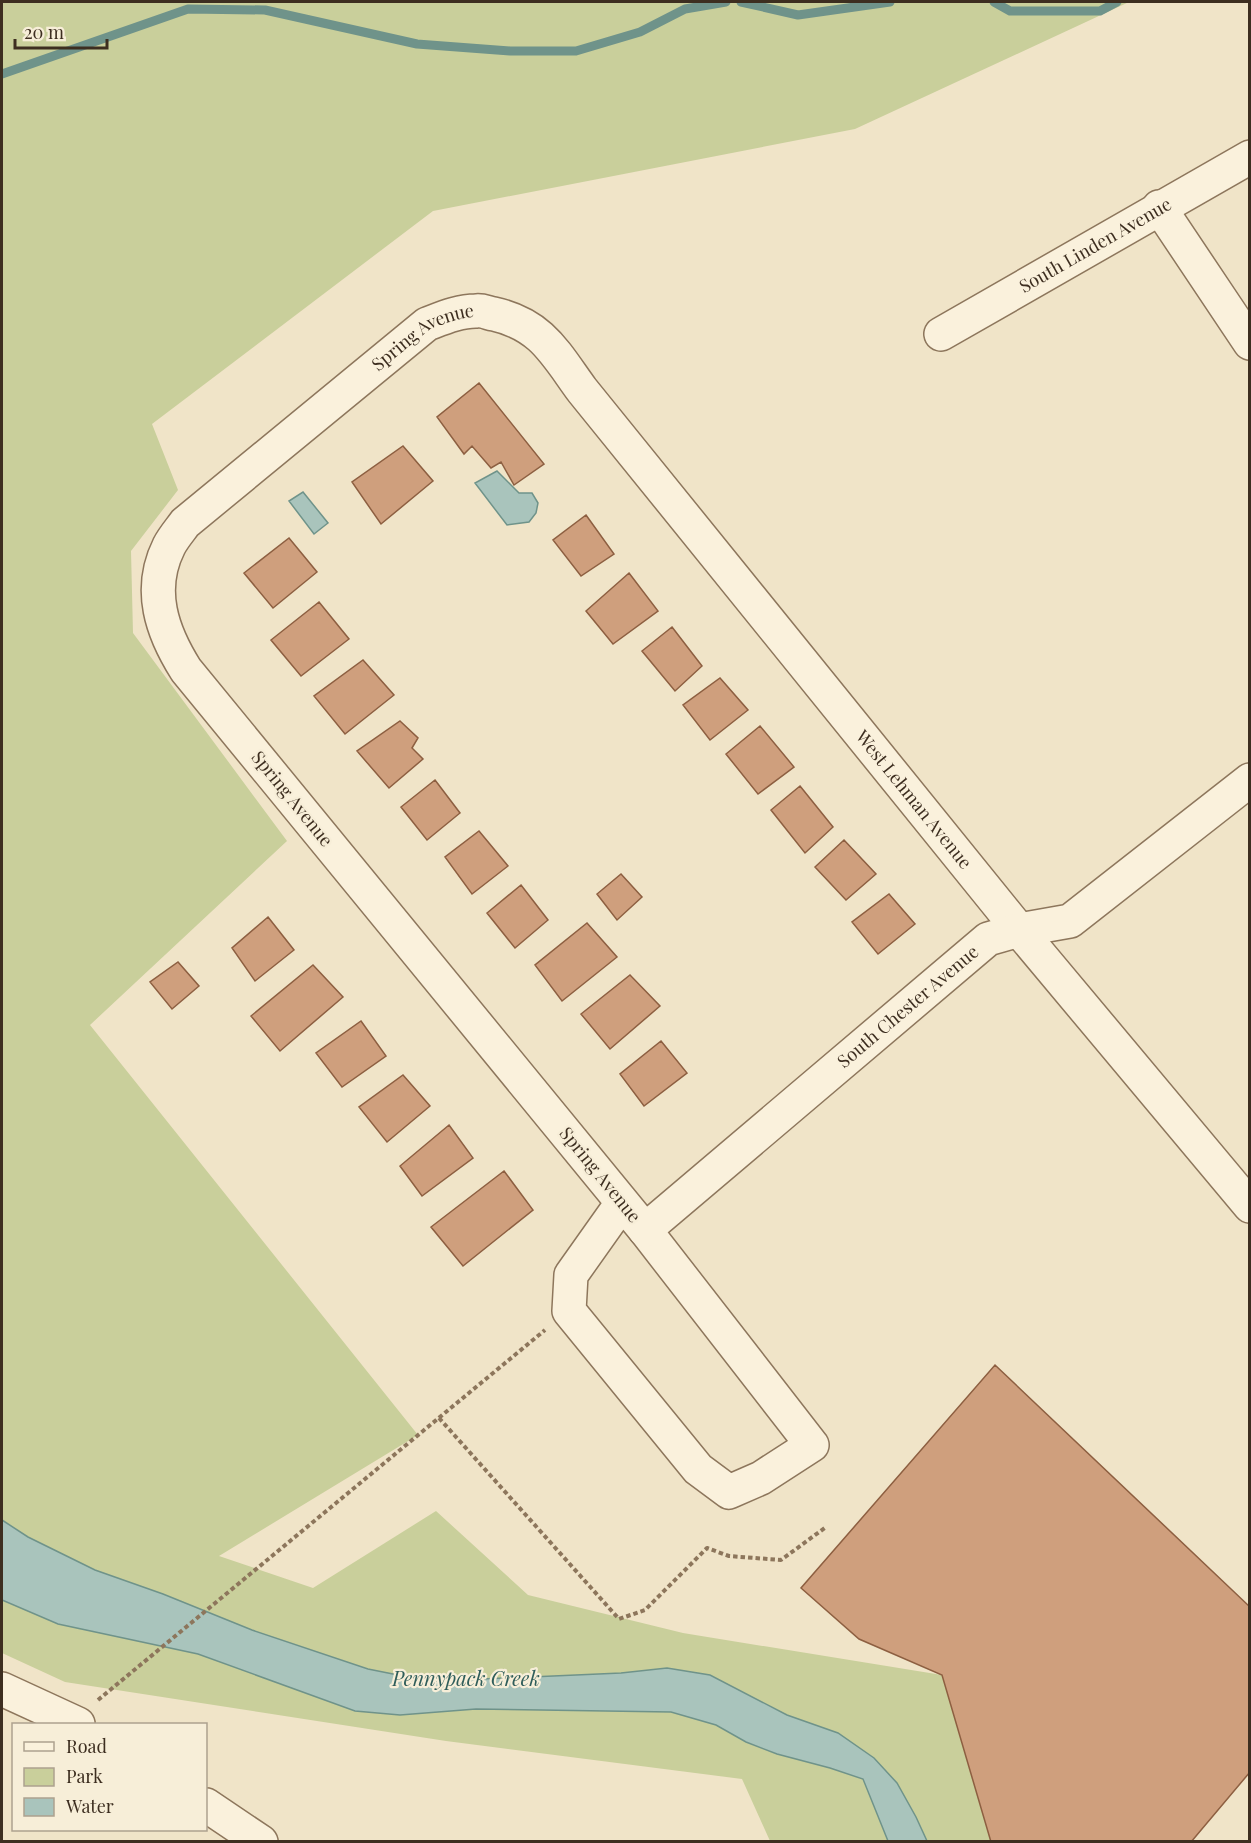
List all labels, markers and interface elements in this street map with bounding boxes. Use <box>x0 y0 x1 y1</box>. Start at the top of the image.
scale bar <box>15 12 106 50</box>
text: 20 m <box>24 20 64 44</box>
street label: South Linden Avenue <box>1014 192 1175 298</box>
street label: Spring Avenue <box>366 298 475 376</box>
street label: West Lehman Avenue <box>850 724 978 874</box>
street label: Spring Avenue <box>247 745 339 851</box>
street label: South Chester Avenue <box>832 939 983 1073</box>
street label: Spring Avenue <box>555 1121 647 1227</box>
water label: Pennypack Creek <box>391 1664 540 1691</box>
legend <box>12 1723 207 1831</box>
text: Road <box>66 1734 107 1758</box>
text: Park <box>66 1764 103 1788</box>
text: Water <box>65 1794 114 1818</box>

